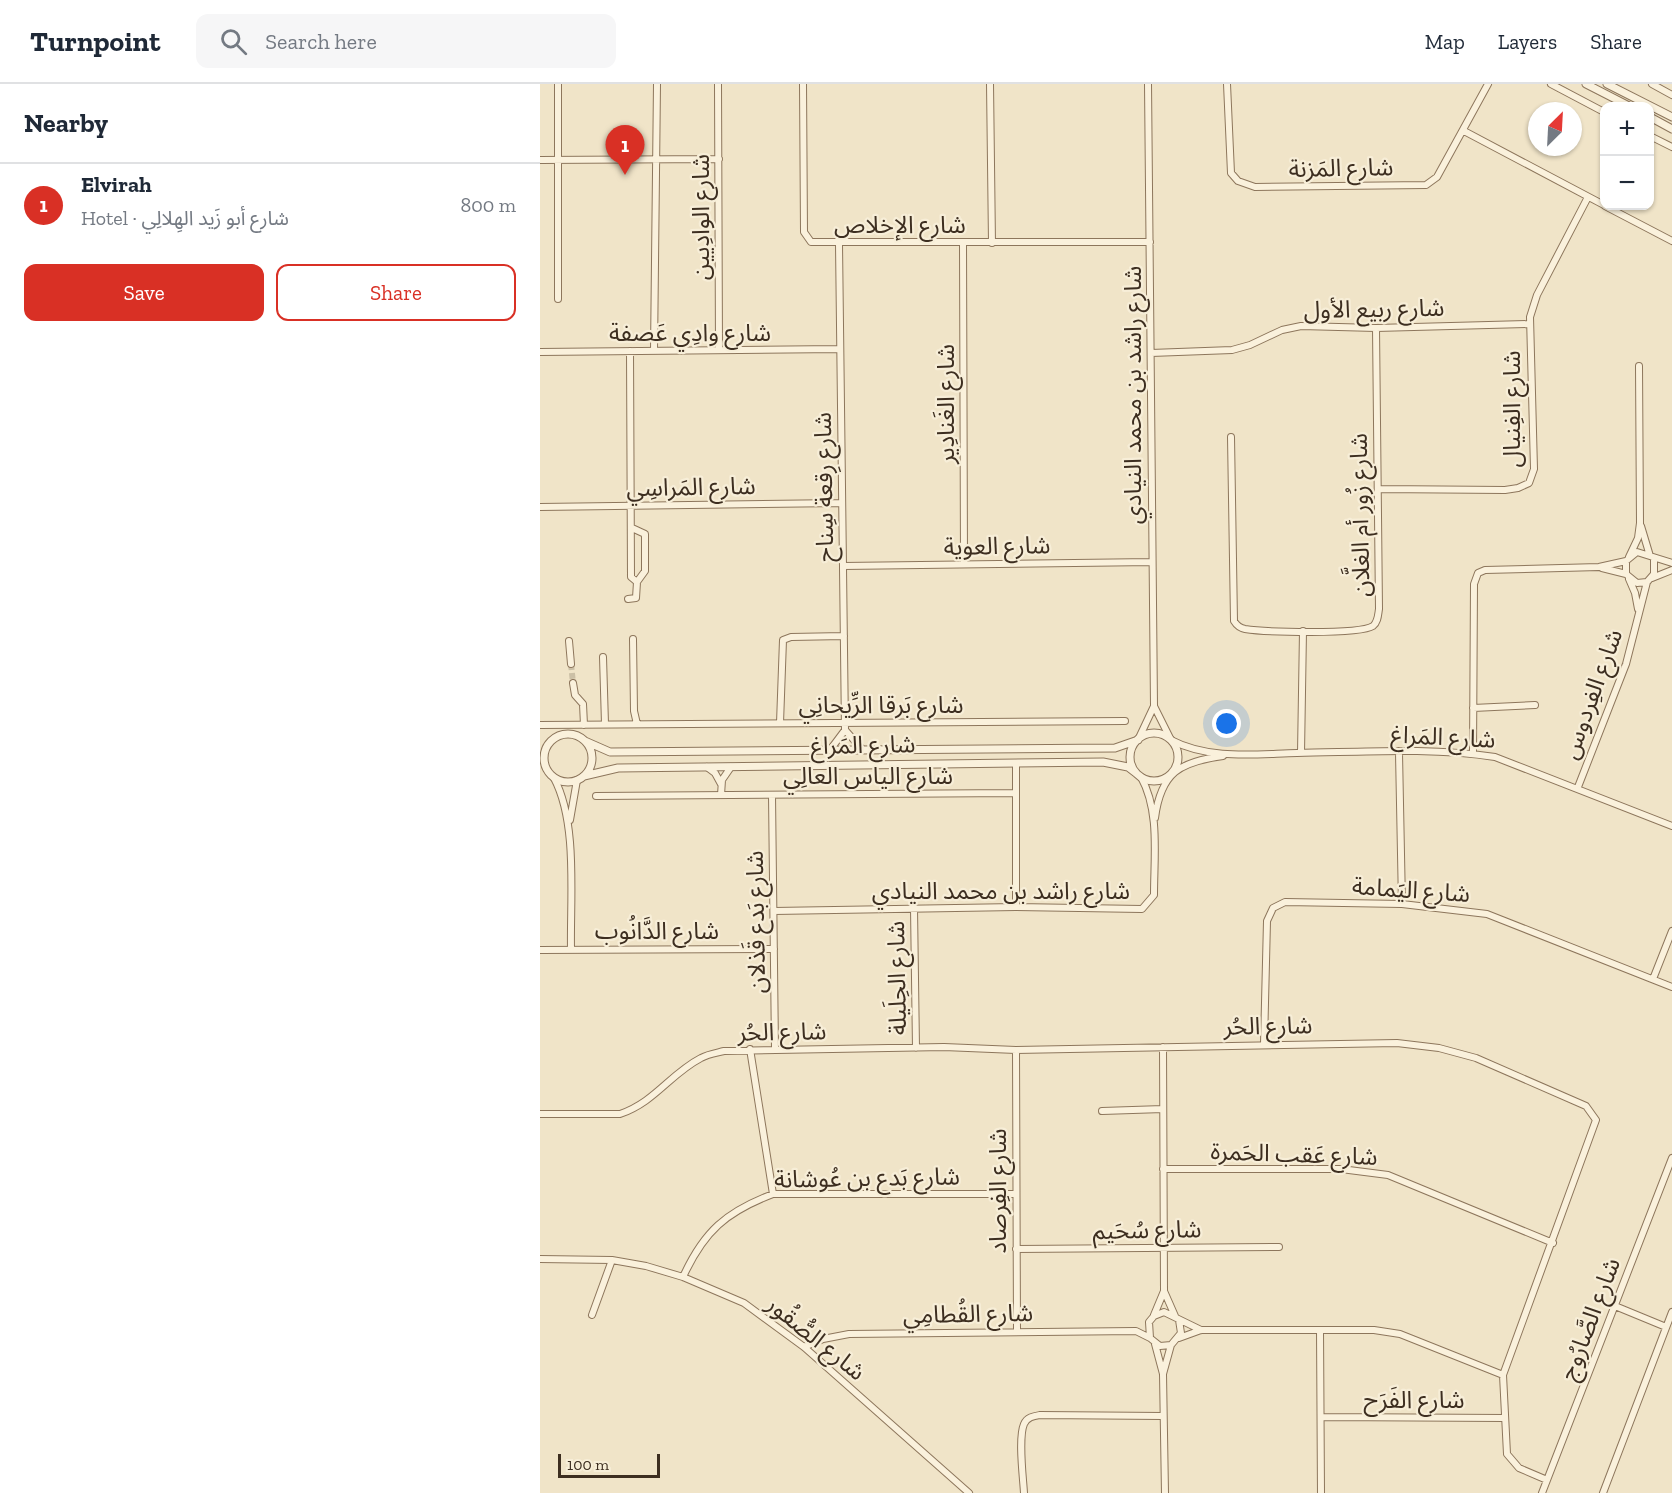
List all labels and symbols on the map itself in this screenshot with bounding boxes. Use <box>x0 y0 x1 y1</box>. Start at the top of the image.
north arrow <box>1528 102 1582 156</box>
pin: 1 <box>606 126 644 175</box>
street label: شارع المَزنة <box>1288 152 1394 186</box>
street label: شارع الوادِيين <box>686 154 718 280</box>
street label: شارع الإخلاص <box>834 210 966 242</box>
street label: شارع راشد بن محمد النيادي <box>1118 266 1152 524</box>
street label: شارع ربيع الأول <box>1303 293 1445 327</box>
street label: شارع وادِي عَصفة <box>609 318 771 352</box>
street label: شارع الغَنادِير <box>931 344 963 465</box>
street label: شارع الفِنيال <box>1497 351 1529 467</box>
street label: شارع رِقعة سِناح <box>808 412 843 562</box>
street label: شارع زُور أم الغلَّان <box>1338 433 1379 597</box>
street label: شارع المَراسِي <box>626 471 756 507</box>
street label: شارع العوية <box>943 530 1051 564</box>
street label: شارع الفِردوس <box>1555 625 1631 764</box>
street label: شارع بَرقا الرِّيحانِي <box>799 690 963 724</box>
your location <box>1212 709 1241 738</box>
street label: شارع المَراغ <box>1390 719 1496 757</box>
street label: شارع المَراغ <box>810 729 916 763</box>
street label: شارع الياس العالِي <box>783 761 953 795</box>
street label: شارع بَدع قَذلان <box>739 850 774 994</box>
street label: شارع اليَمامة <box>1351 871 1471 911</box>
street label: شارع راشد بن محمد النيادي <box>872 876 1130 910</box>
street label: شارع الدَّانُوب <box>595 914 719 948</box>
street label: شارع الحِلَيلة <box>880 920 915 1036</box>
street label: شارع الحُر <box>1222 1010 1313 1044</box>
street label: شارع الحُر <box>736 1016 827 1050</box>
street label: شارع الفِرصاد <box>983 1129 1015 1253</box>
street label: شارع عَقب الحَمرة <box>1210 1136 1378 1174</box>
street label: شارع بَدع بن عُوشانة <box>774 1161 960 1197</box>
street label: شارع سُحَيم <box>1092 1214 1202 1248</box>
street label: شارع الصَّارُوج <box>1553 1253 1629 1385</box>
street label: شارع الصُّقُور <box>758 1287 873 1389</box>
street label: شارع القُطامِي <box>903 1296 1033 1334</box>
street label: شارع الفَرَح <box>1364 1385 1464 1417</box>
scale bar <box>558 1451 660 1478</box>

